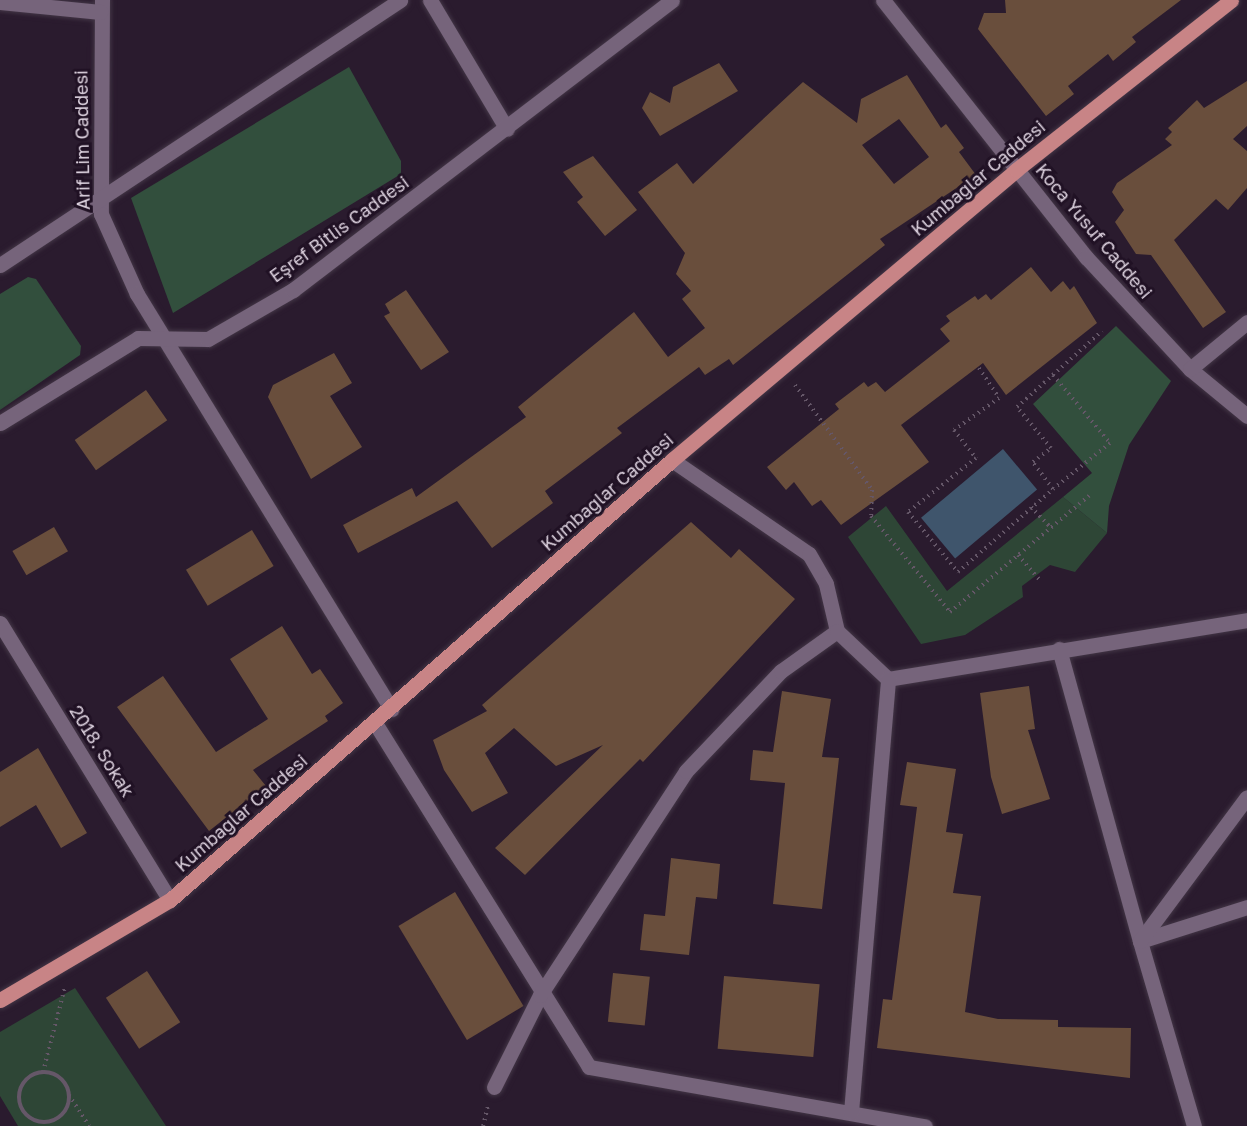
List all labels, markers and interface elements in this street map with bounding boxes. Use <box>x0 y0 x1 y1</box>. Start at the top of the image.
street label: Arif Lim Caddesi <box>70 70 94 210</box>
street label: Kumbağlar Caddesi <box>907 116 1049 240</box>
street label: Koca Yusuf Caddesi <box>1031 159 1157 303</box>
street label: Eşref Bitlis Caddesi <box>265 171 413 287</box>
street label: Kumbağlar Caddesi <box>537 429 677 555</box>
street label: 2018. Sokak <box>65 701 139 801</box>
street label: Kumbağlar Caddesi <box>171 750 311 876</box>

